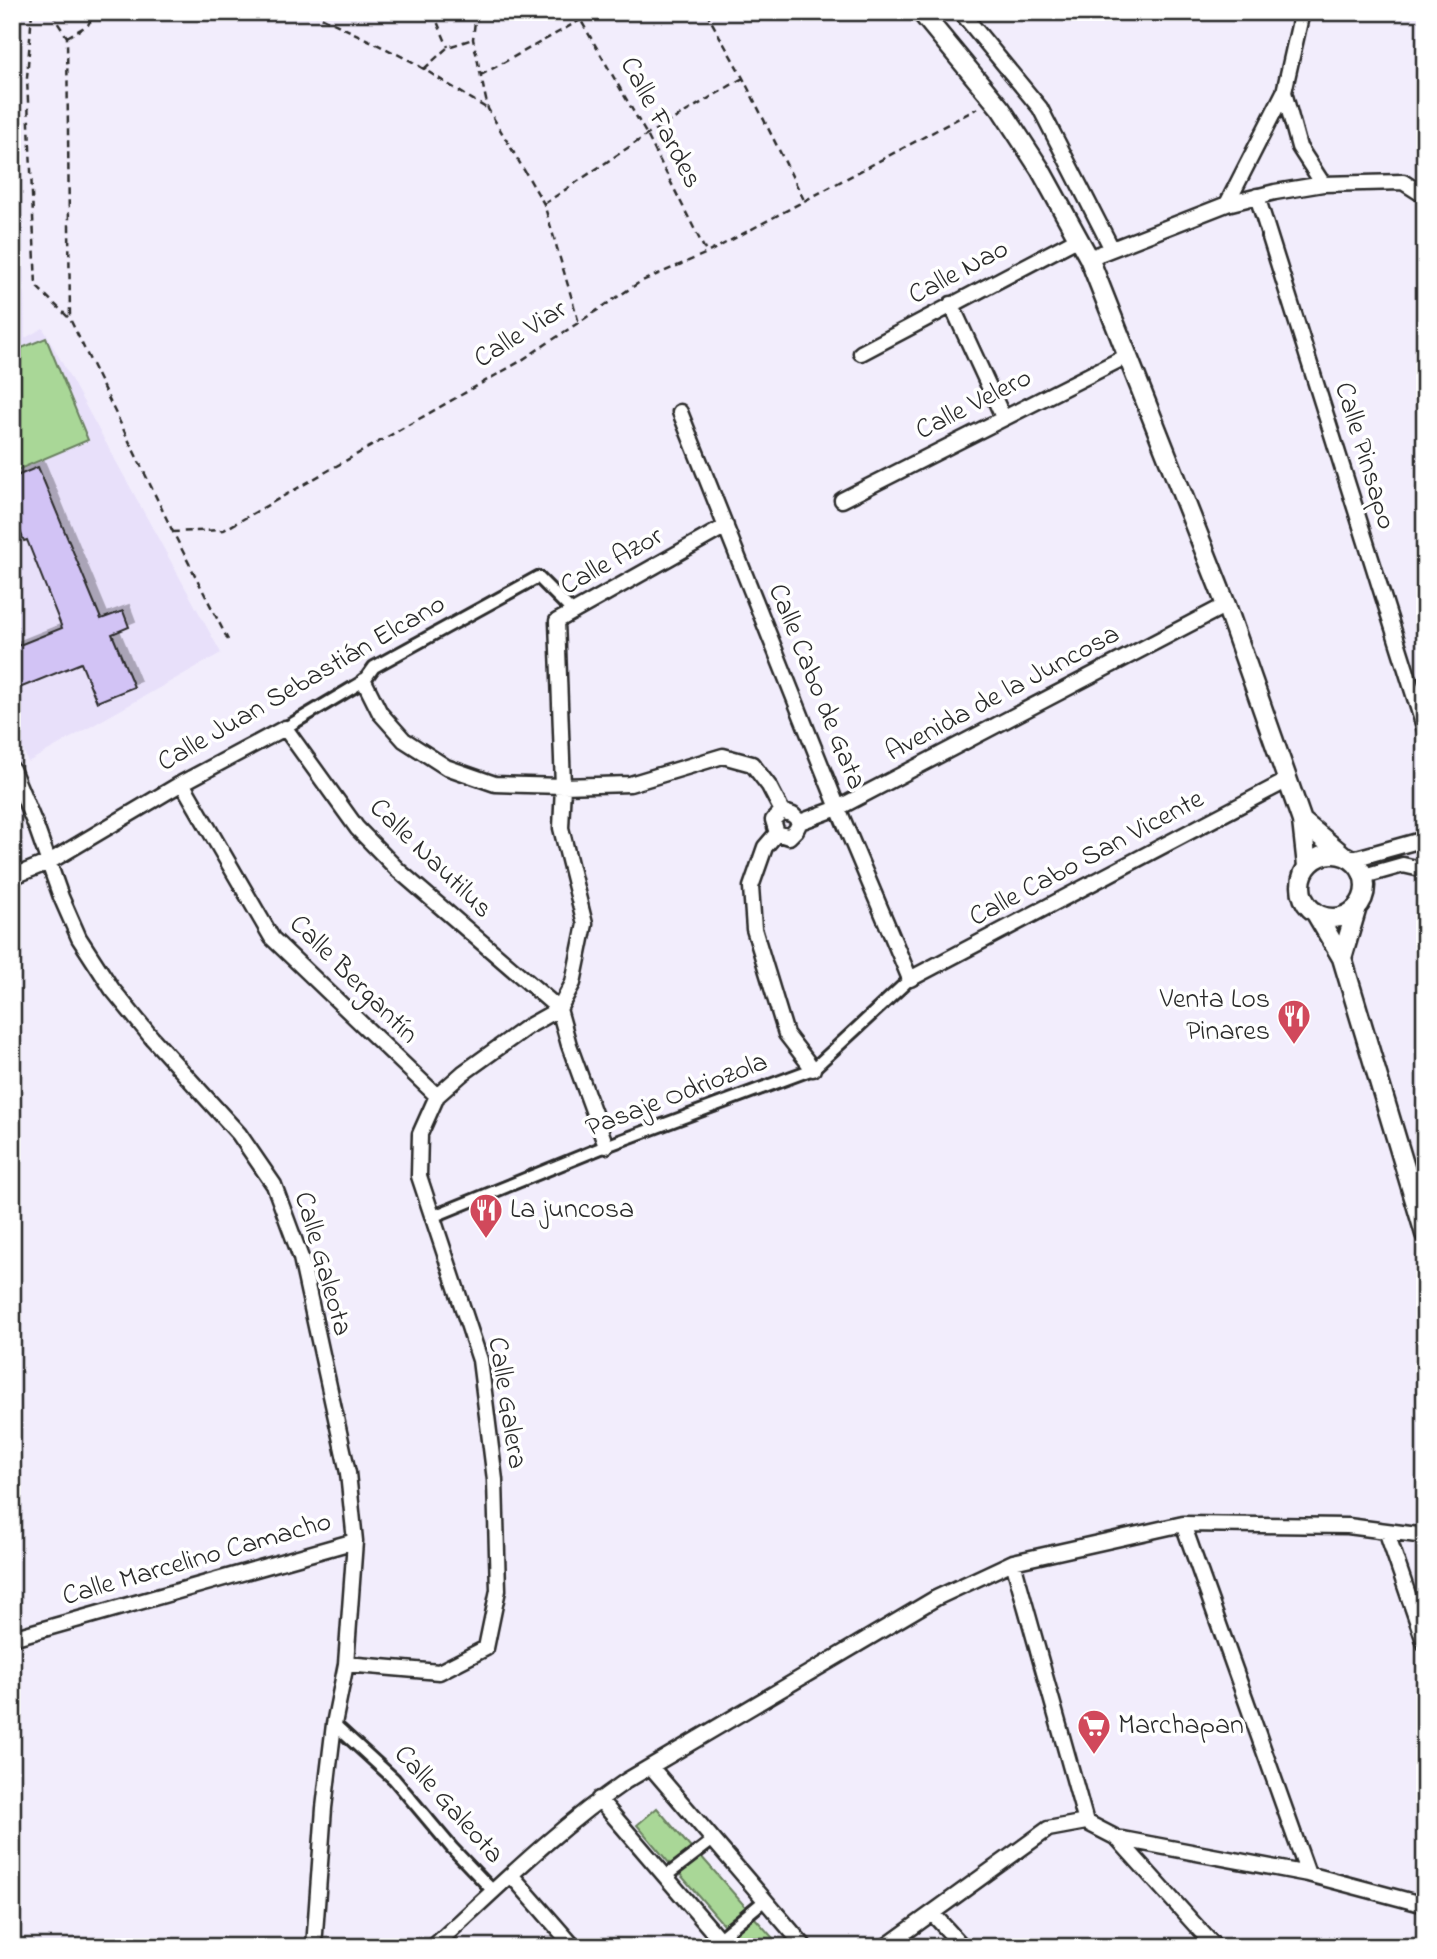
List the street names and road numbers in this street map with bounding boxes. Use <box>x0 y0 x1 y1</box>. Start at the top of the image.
street label: Calle Fardes <box>608 50 712 196</box>
street label: Calle Nao <box>902 230 1016 316</box>
street label: Calle Viar <box>467 290 576 380</box>
street label: Calle Velero <box>909 358 1039 452</box>
street label: Calle Pinsapo <box>1322 377 1406 535</box>
street label: Calle Azor <box>553 517 671 607</box>
street label: Calle Cabo de Gata <box>756 578 876 796</box>
street label: Calle Juan Sebastián Elcano <box>150 585 454 783</box>
street label: Avenida de la Juncosa <box>879 615 1127 773</box>
street label: Calle Cabo San Vicente <box>962 780 1212 938</box>
street label: Calle Nautilus <box>359 789 501 929</box>
street label: Calle Bergantín <box>279 906 427 1054</box>
street label: Pasaje Odriozola <box>580 1042 774 1150</box>
street label: Calle Galeota <box>282 1187 362 1341</box>
street label: Calle Galera <box>475 1334 537 1472</box>
street label: Calle Marcelino Camacho <box>58 1502 336 1618</box>
street label: Calle Galeota <box>383 1736 513 1874</box>

